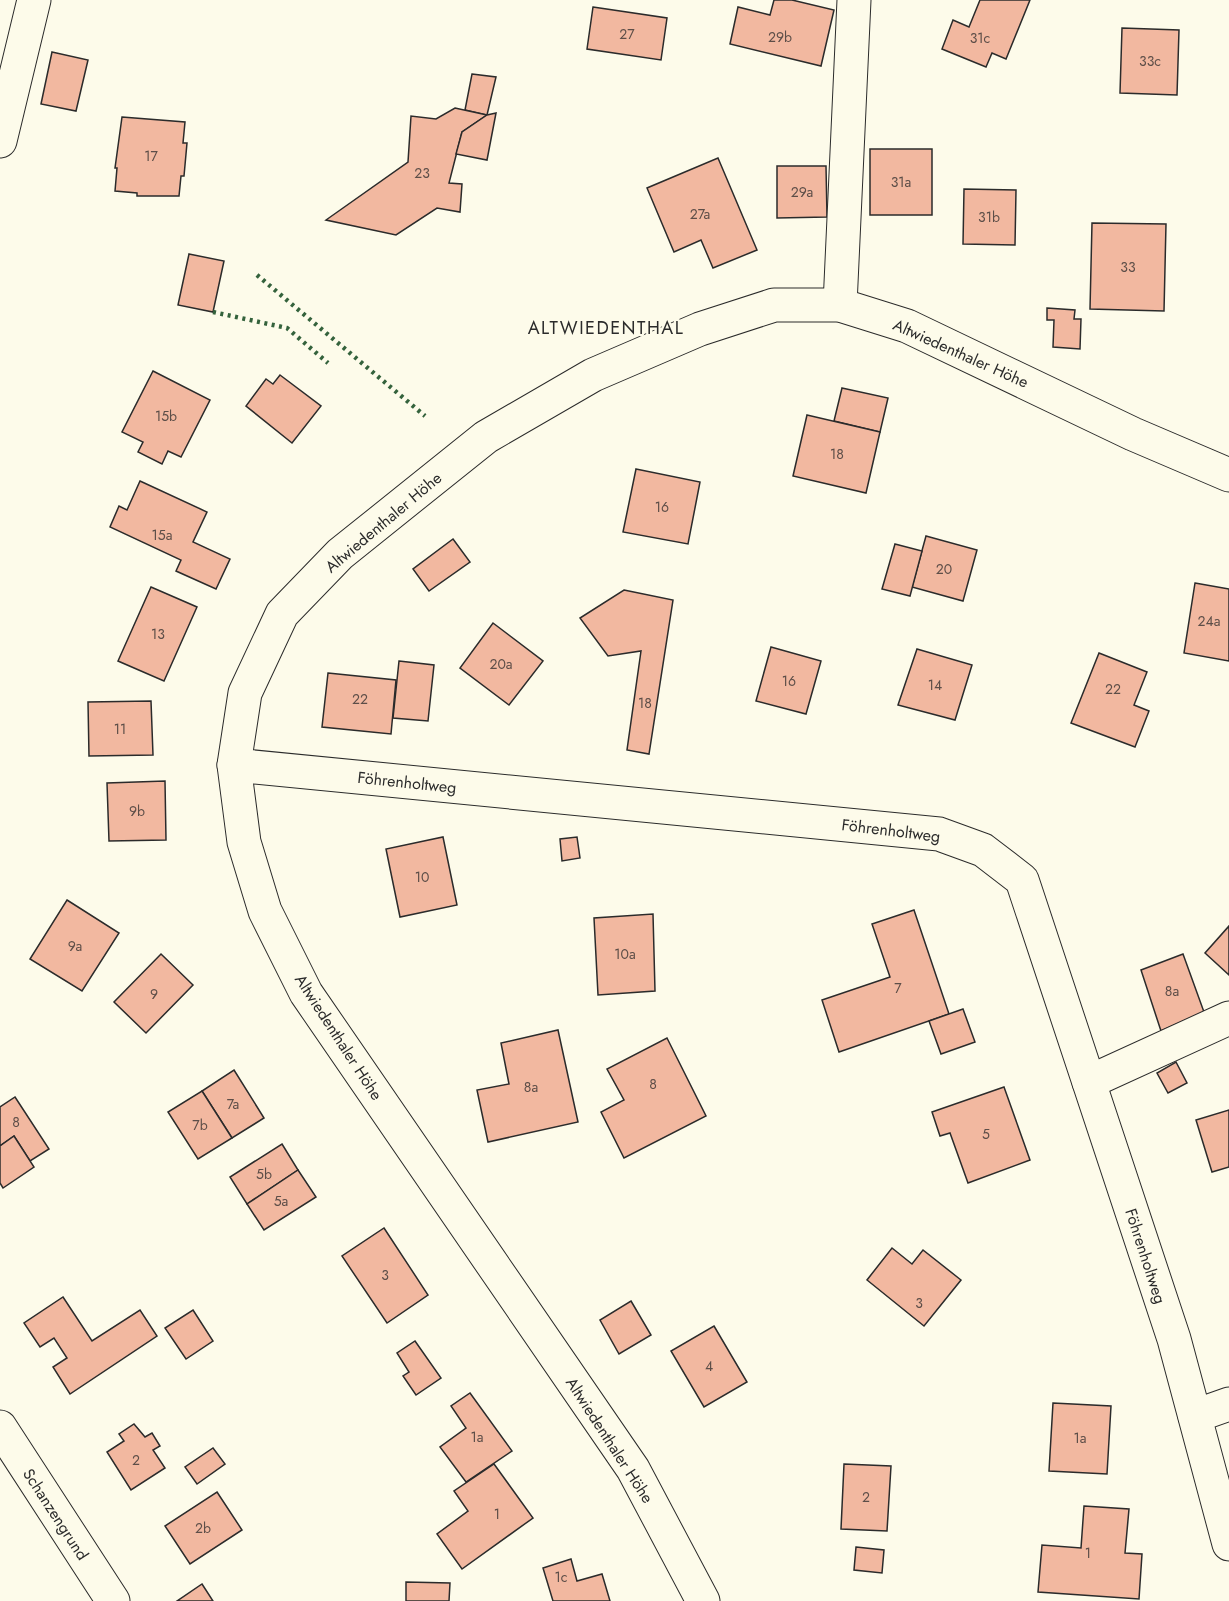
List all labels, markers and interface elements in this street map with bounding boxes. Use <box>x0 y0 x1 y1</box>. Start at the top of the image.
house number: 27 <box>619 24 635 44</box>
house number: 29b <box>768 27 792 47</box>
house number: 31c <box>970 28 990 48</box>
house number: 33c <box>1139 51 1161 71</box>
house number: 17 <box>144 146 158 166</box>
house number: 23 <box>414 163 430 183</box>
house number: 31a <box>891 172 911 192</box>
house number: 29a <box>791 182 813 202</box>
house number: 27a <box>690 204 710 224</box>
house number: 31b <box>978 207 1000 227</box>
house number: 33 <box>1120 257 1136 277</box>
street label: Altwiedenthaler Höhe <box>889 313 1032 394</box>
district label: ALTWIEDENTHAL <box>528 315 684 341</box>
house number: 15b <box>155 406 177 426</box>
house number: 18 <box>830 444 844 464</box>
street label: Altwiedenthaler Höhe <box>320 467 447 578</box>
house number: 16 <box>655 497 669 517</box>
house number: 15a <box>152 525 172 545</box>
house number: 20 <box>936 559 952 579</box>
house number: 24a <box>1198 611 1220 631</box>
house number: 13 <box>151 624 165 644</box>
house number: 20a <box>489 654 513 674</box>
house number: 16 <box>782 671 796 691</box>
house number: 14 <box>928 675 942 695</box>
house number: 22 <box>1105 679 1121 699</box>
house number: 22 <box>352 689 368 709</box>
house number: 18 <box>638 693 652 713</box>
house number: 11 <box>114 719 126 739</box>
street label: Föhrenholtweg <box>356 766 457 799</box>
house number: 9b <box>129 801 145 821</box>
street label: Föhrenholtweg <box>840 813 942 848</box>
house number: 10 <box>415 867 429 887</box>
house number: 9a <box>68 936 82 956</box>
house number: 10a <box>614 944 636 964</box>
street label: Altwiedenthaler Höhe <box>289 970 388 1105</box>
house number: 7 <box>894 978 902 998</box>
house number: 8a <box>1165 981 1179 1001</box>
house number: 9 <box>150 984 158 1004</box>
house number: 8 <box>649 1074 657 1094</box>
house number: 8a <box>524 1077 538 1097</box>
house number: 7a <box>227 1094 239 1114</box>
house number: 8 <box>12 1112 20 1132</box>
house number: 7b <box>192 1115 208 1135</box>
house number: 5 <box>982 1124 990 1144</box>
house number: 5b <box>256 1164 272 1184</box>
house number: 5a <box>274 1191 288 1211</box>
street label: Föhrenholtweg <box>1119 1205 1172 1307</box>
house number: 3 <box>381 1265 389 1285</box>
house number: 3 <box>915 1293 923 1313</box>
house number: 4 <box>705 1356 713 1376</box>
street label: Altwiedenthaler Höhe <box>560 1373 659 1508</box>
house number: 1a <box>470 1427 484 1447</box>
house number: 1a <box>1073 1428 1087 1448</box>
house number: 2 <box>132 1450 140 1470</box>
street label: Schanzengrund <box>17 1464 94 1565</box>
house number: 2 <box>862 1487 870 1507</box>
house number: 1 <box>494 1504 500 1524</box>
house number: 2b <box>195 1518 211 1538</box>
house number: 1 <box>1085 1543 1091 1563</box>
house number: 1c <box>555 1567 568 1587</box>

